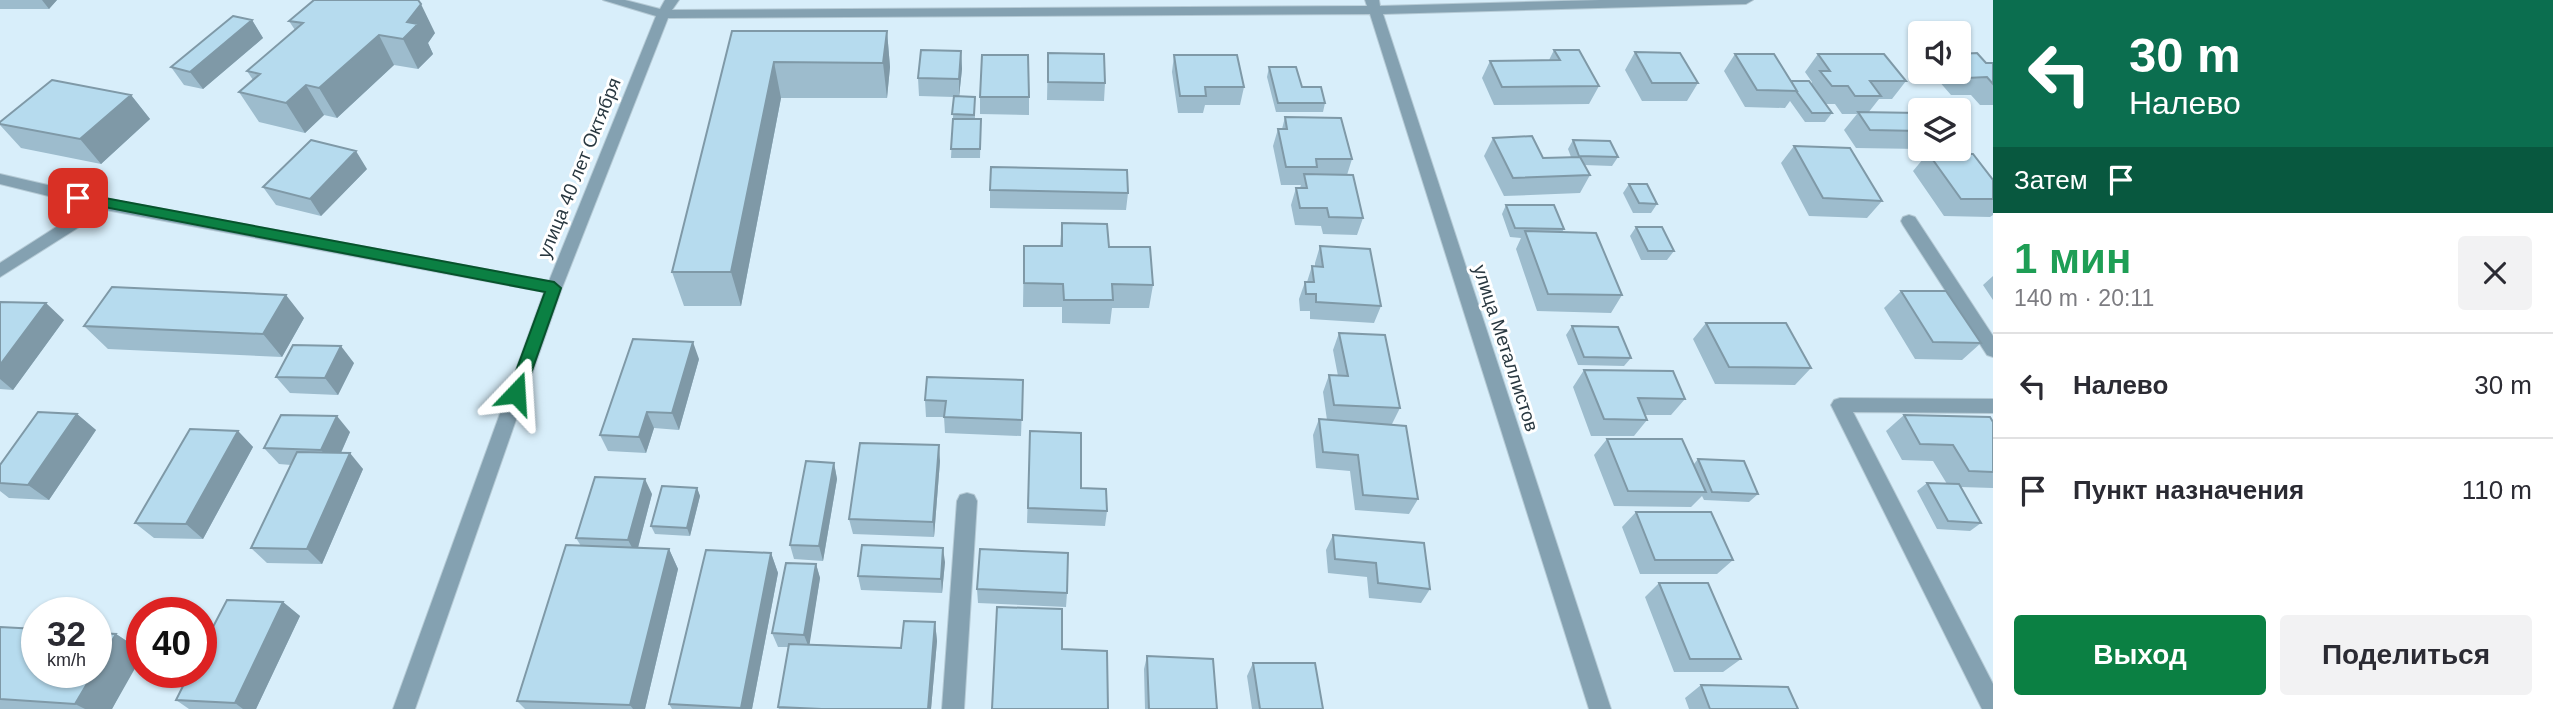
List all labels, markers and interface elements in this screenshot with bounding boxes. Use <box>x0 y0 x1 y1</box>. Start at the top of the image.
map controls <box>1908 21 1971 161</box>
button: sound <box>1908 21 1971 84</box>
icon: left <box>2014 28 2105 119</box>
text: 30 m <box>2129 28 2241 82</box>
street label: улица 40 лет Октября <box>533 75 625 261</box>
text: Налево <box>2129 85 2241 121</box>
button: layers <box>1908 98 1971 161</box>
icon: arrive <box>2102 161 2140 199</box>
text: Затем <box>2014 165 2088 195</box>
pin <box>48 168 108 228</box>
icon: arrive <box>59 179 97 217</box>
text: 1 мин <box>2014 235 2131 282</box>
button: close <box>2458 236 2532 310</box>
street label: улица Металлистов <box>1469 262 1543 434</box>
text: 140 m · 20:11 <box>2014 285 2154 311</box>
position arrow <box>479 356 553 430</box>
icon: left <box>2014 367 2052 405</box>
text: Налево <box>2073 370 2168 400</box>
text: 30 m <box>2474 370 2532 400</box>
icon: arrive <box>2014 472 2052 510</box>
text: Пункт назначения <box>2073 475 2304 505</box>
text: 110 m <box>2462 475 2532 505</box>
speed limit sign: 40 <box>126 597 217 688</box>
text: 32 <box>47 614 86 653</box>
button: Выход <box>2014 615 2266 695</box>
button: Поделиться <box>2280 615 2532 695</box>
text: km/h <box>47 650 86 670</box>

